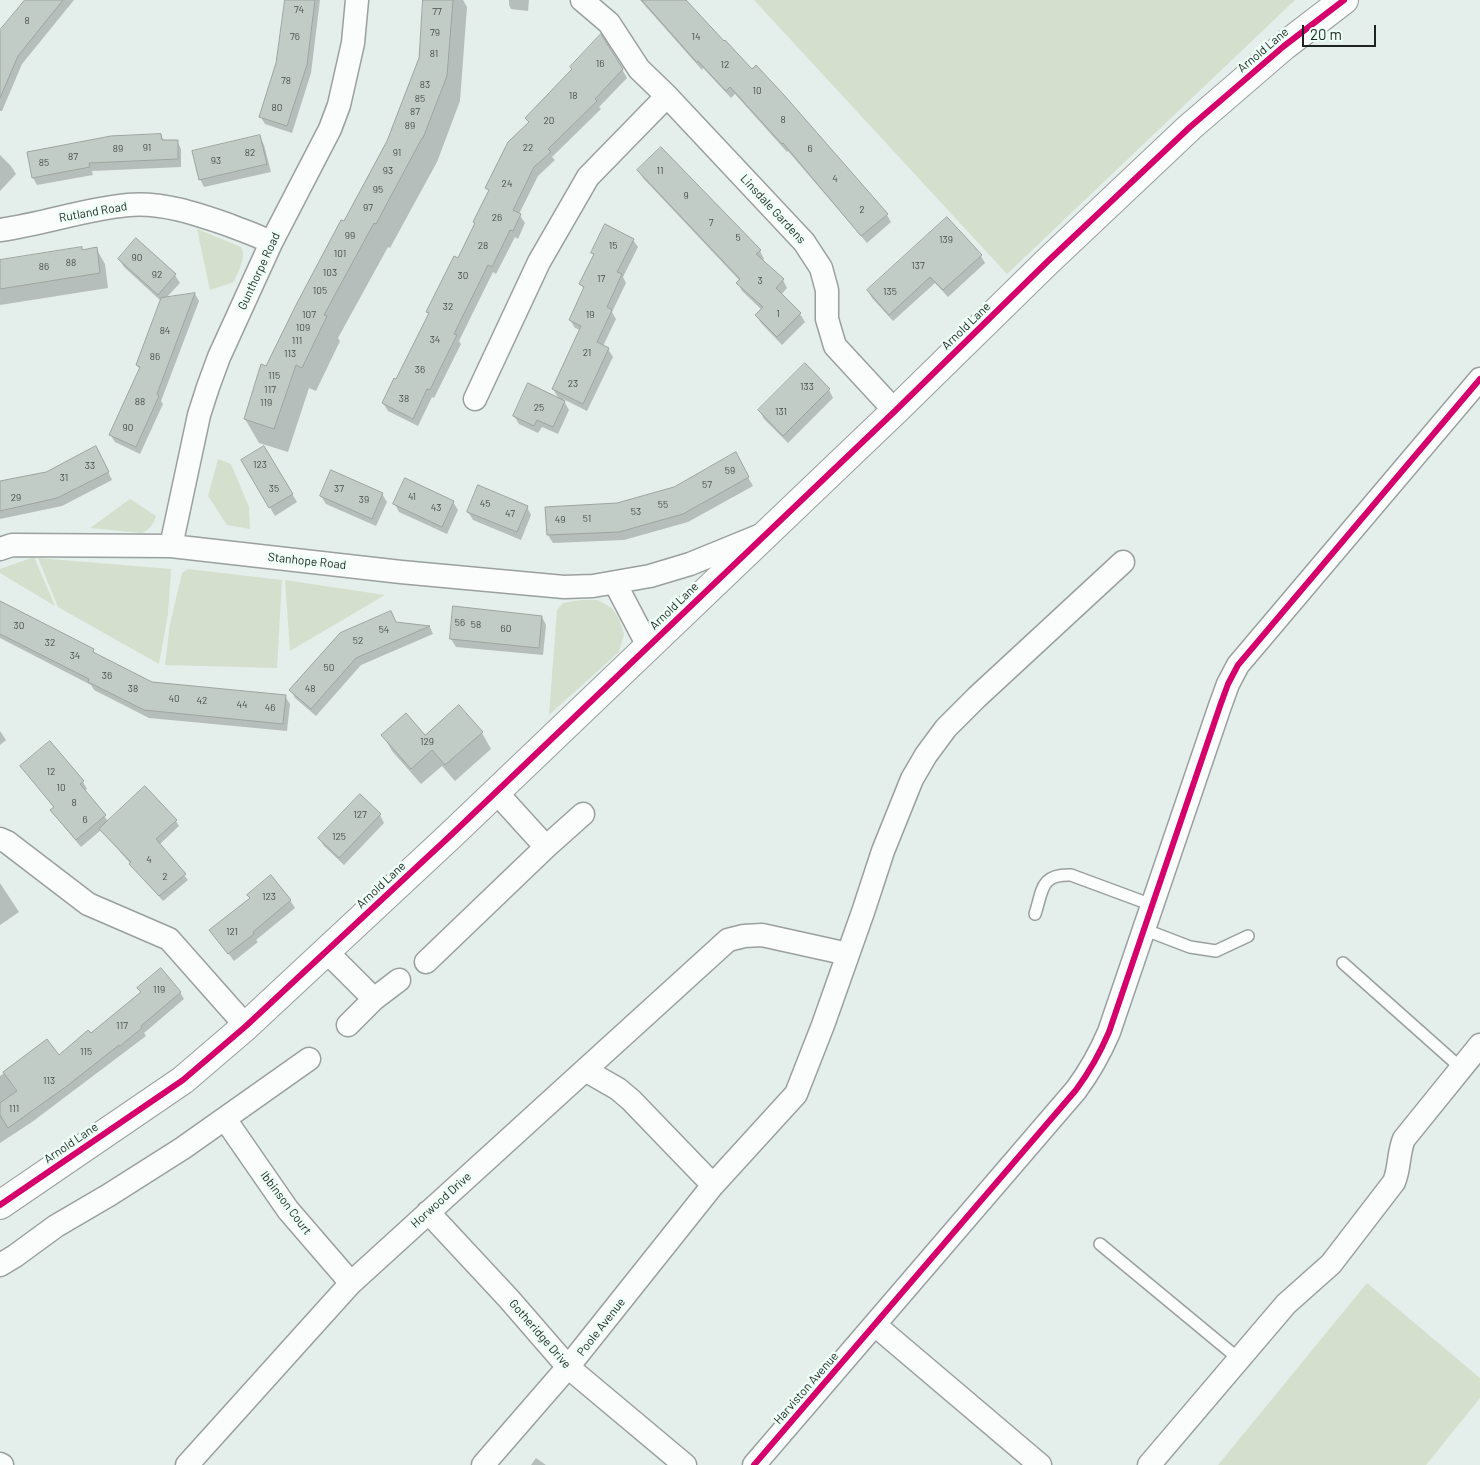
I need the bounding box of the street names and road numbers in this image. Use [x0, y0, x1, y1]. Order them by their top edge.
street label: Arnold Lane [1235, 25, 1291, 75]
street label: Linsdale Gardens [737, 171, 809, 247]
street label: Rutland Road [58, 199, 128, 225]
street label: Gunthorpe Road [235, 230, 283, 312]
street label: Arnold Lane [939, 299, 993, 353]
street label: Stanhope Road [267, 550, 347, 572]
street label: Arnold Lane [647, 579, 701, 633]
street label: Arnold Lane [353, 859, 409, 911]
street label: Arnold Lane [41, 1120, 101, 1166]
street label: Ibbinson Court [257, 1168, 315, 1238]
street label: Horwood Drive [408, 1169, 474, 1231]
street label: Poole Avenue [574, 1295, 628, 1359]
street label: Gotheridge Drive [506, 1296, 574, 1372]
street label: Harviston Avenue [771, 1349, 841, 1427]

